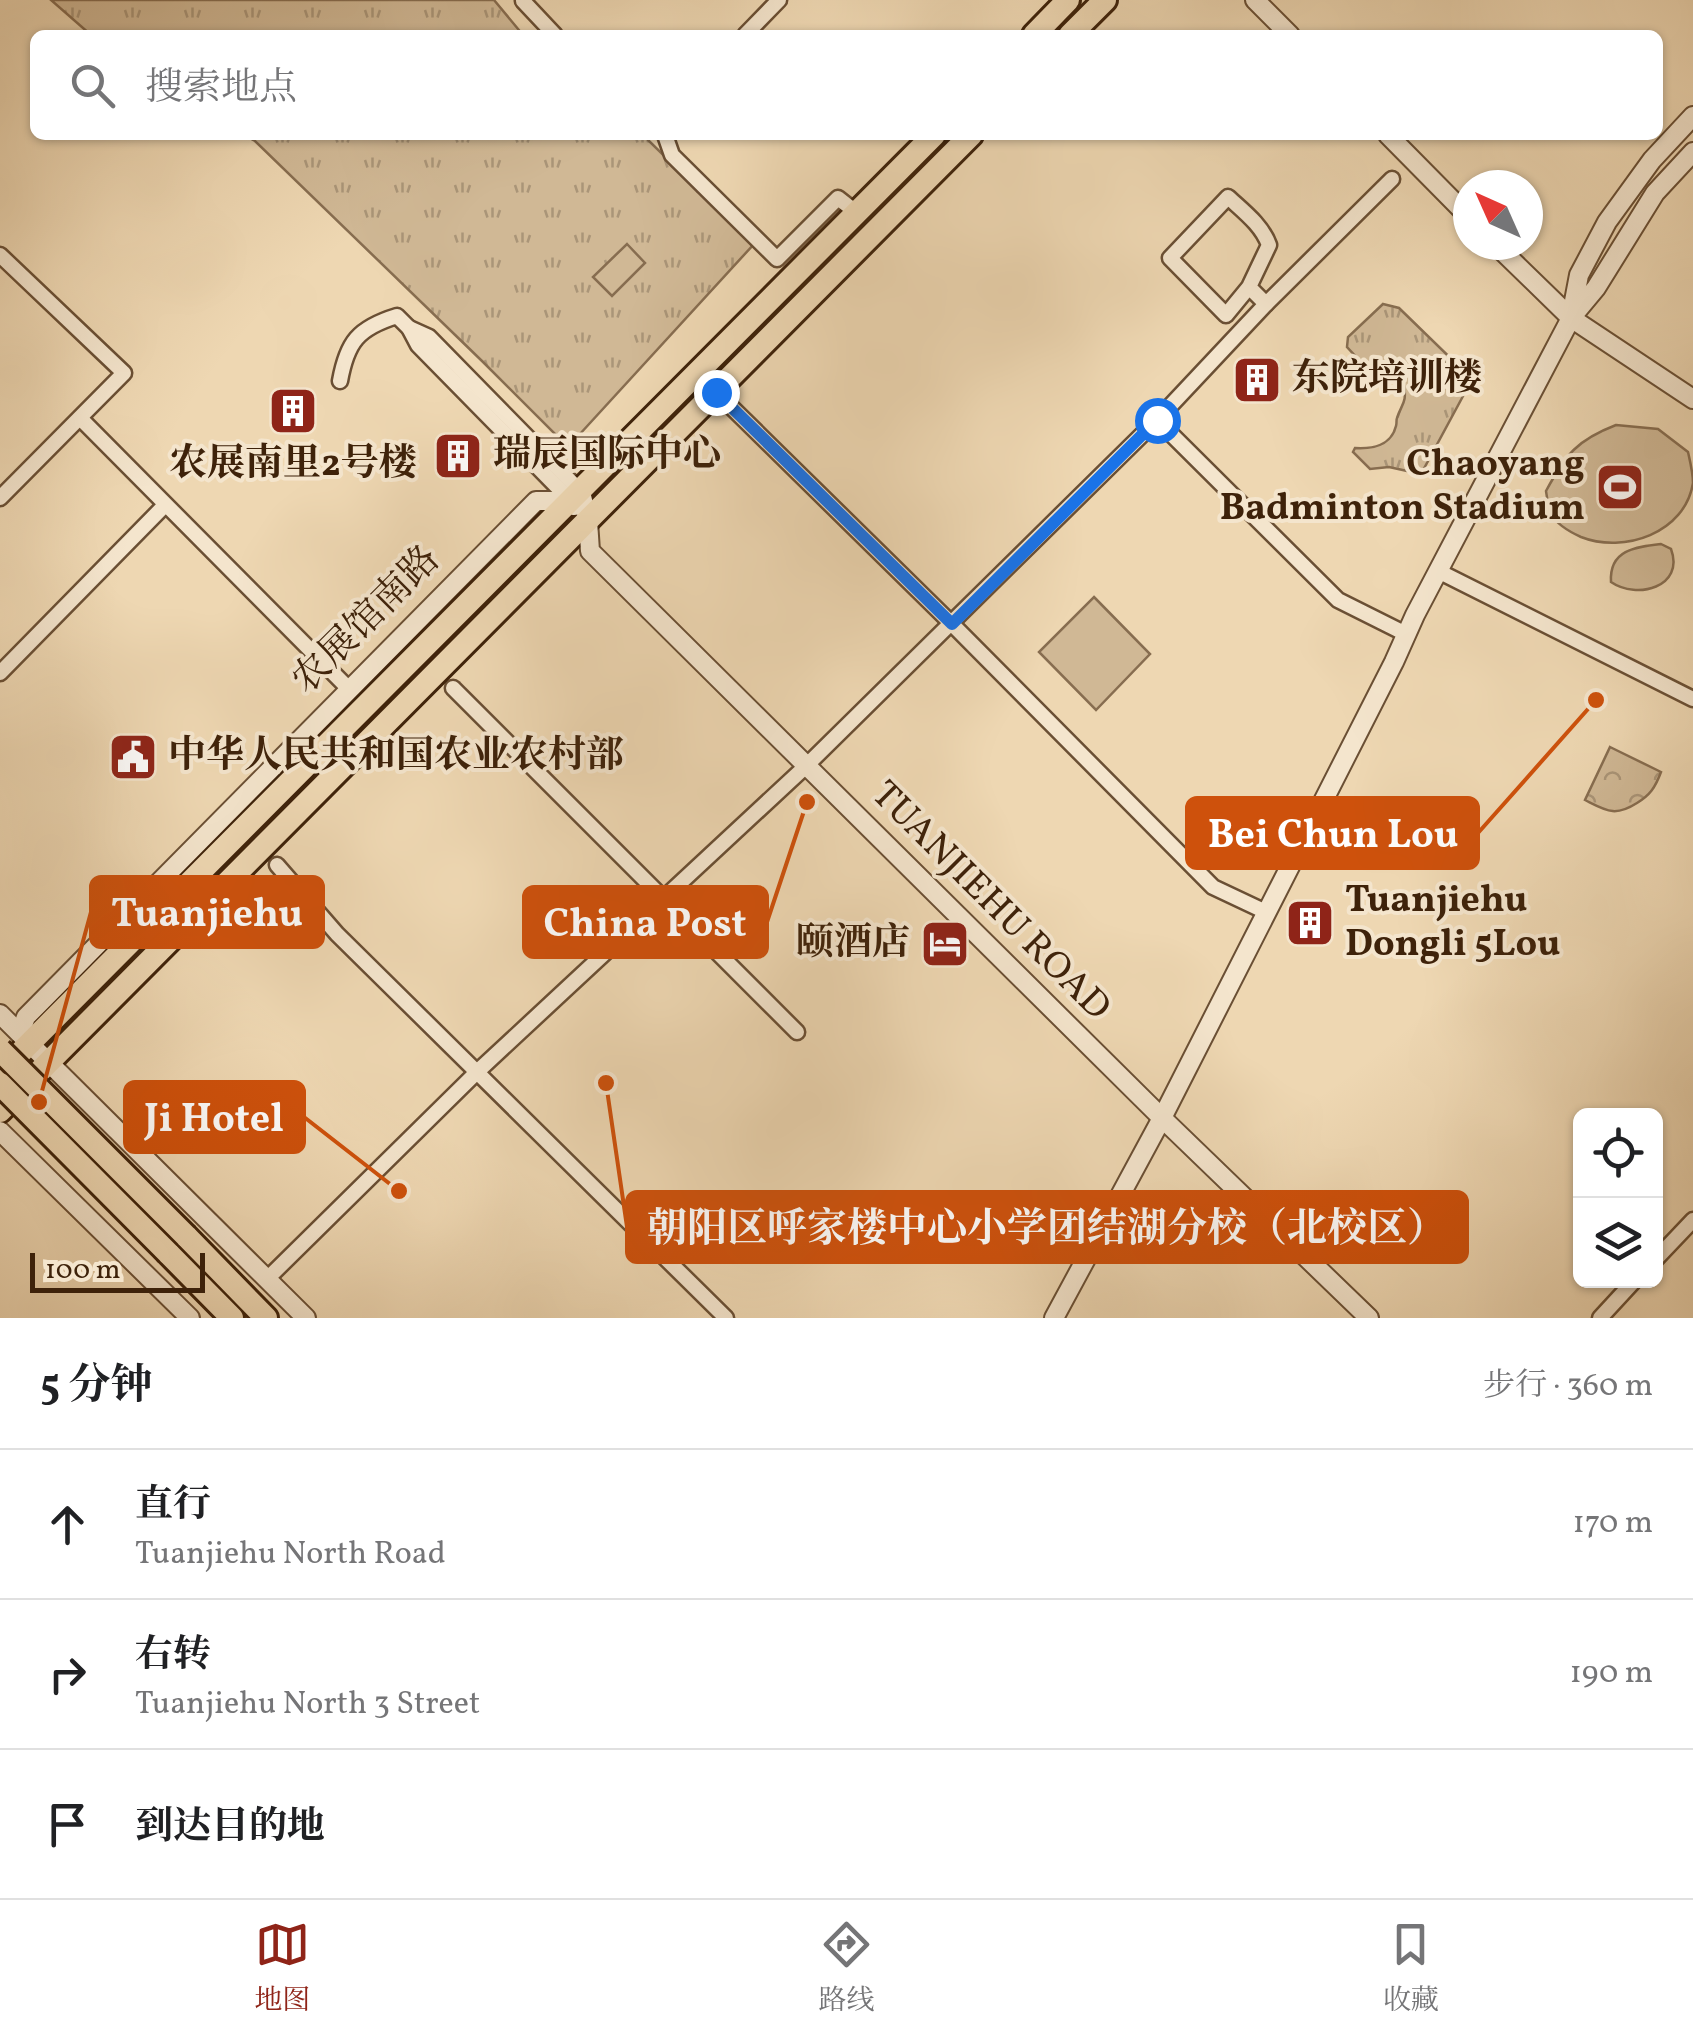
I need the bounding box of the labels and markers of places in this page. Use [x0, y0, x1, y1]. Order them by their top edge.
building icon: 东院培训楼 [1231, 354, 1283, 406]
place label: 东院培训楼 [1292, 354, 1482, 407]
building icon: 农展南里2号楼 [267, 385, 319, 437]
building icon: 瑞辰国际中心 [432, 430, 484, 482]
place label: 瑞辰国际中心 [493, 430, 721, 483]
place label: 农展南里2号楼 [169, 439, 417, 492]
place label: Chaoyang Badminton Stadium [1220, 439, 1585, 536]
sports icon: Chaoyang Badminton Stadium [1594, 461, 1646, 513]
public building icon: 中华人民共和国农业农村部 [107, 731, 159, 783]
place label: 中华人民共和国农业农村部 [168, 731, 624, 784]
callout: Bei Chun Lou [1187, 798, 1478, 868]
place label: Tuanjiehu Dongli 5Lou [1345, 875, 1560, 972]
callout: Tuanjiehu [91, 877, 323, 947]
callout: China Post [524, 887, 767, 957]
building icon: Tuanjiehu Dongli 5Lou [1284, 897, 1336, 949]
place label: 颐酒店 [796, 918, 910, 971]
hotel icon: 颐酒店 [919, 918, 971, 970]
callout: Ji Hotel [125, 1082, 304, 1152]
callout: 朝阳区呼家楼中心小学团结湖分校（北校区） [627, 1192, 1467, 1262]

